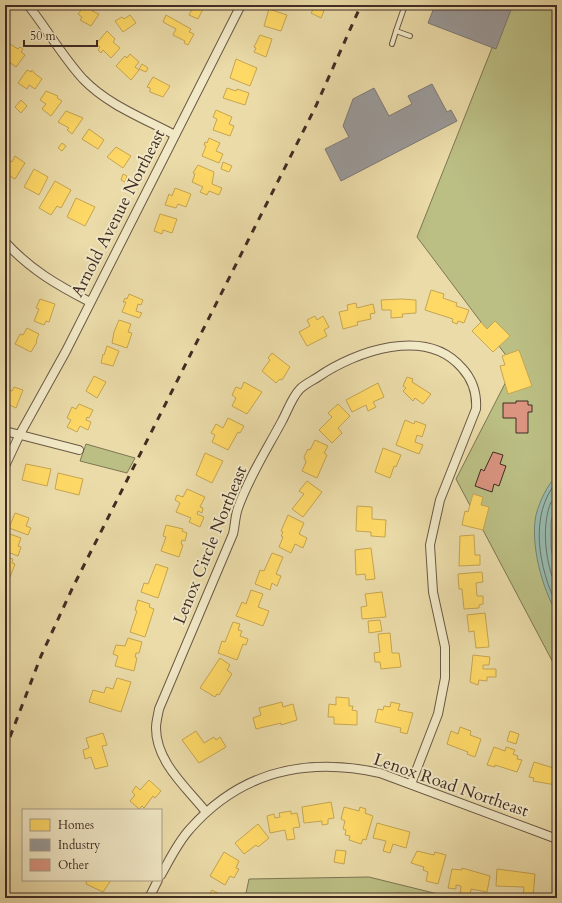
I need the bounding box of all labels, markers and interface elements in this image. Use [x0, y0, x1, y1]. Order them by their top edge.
scale bar [24, 22, 97, 48]
text: 50 m [30, 28, 57, 44]
street label: Arnold Avenue Northeast [66, 125, 171, 301]
street label: Lenox Circle Northeast [168, 462, 253, 628]
street label: Lenox Road Northeast [370, 748, 532, 823]
legend [22, 809, 162, 881]
text: Homes [58, 817, 94, 833]
text: Industry [58, 837, 101, 853]
text: Other [58, 857, 89, 873]

